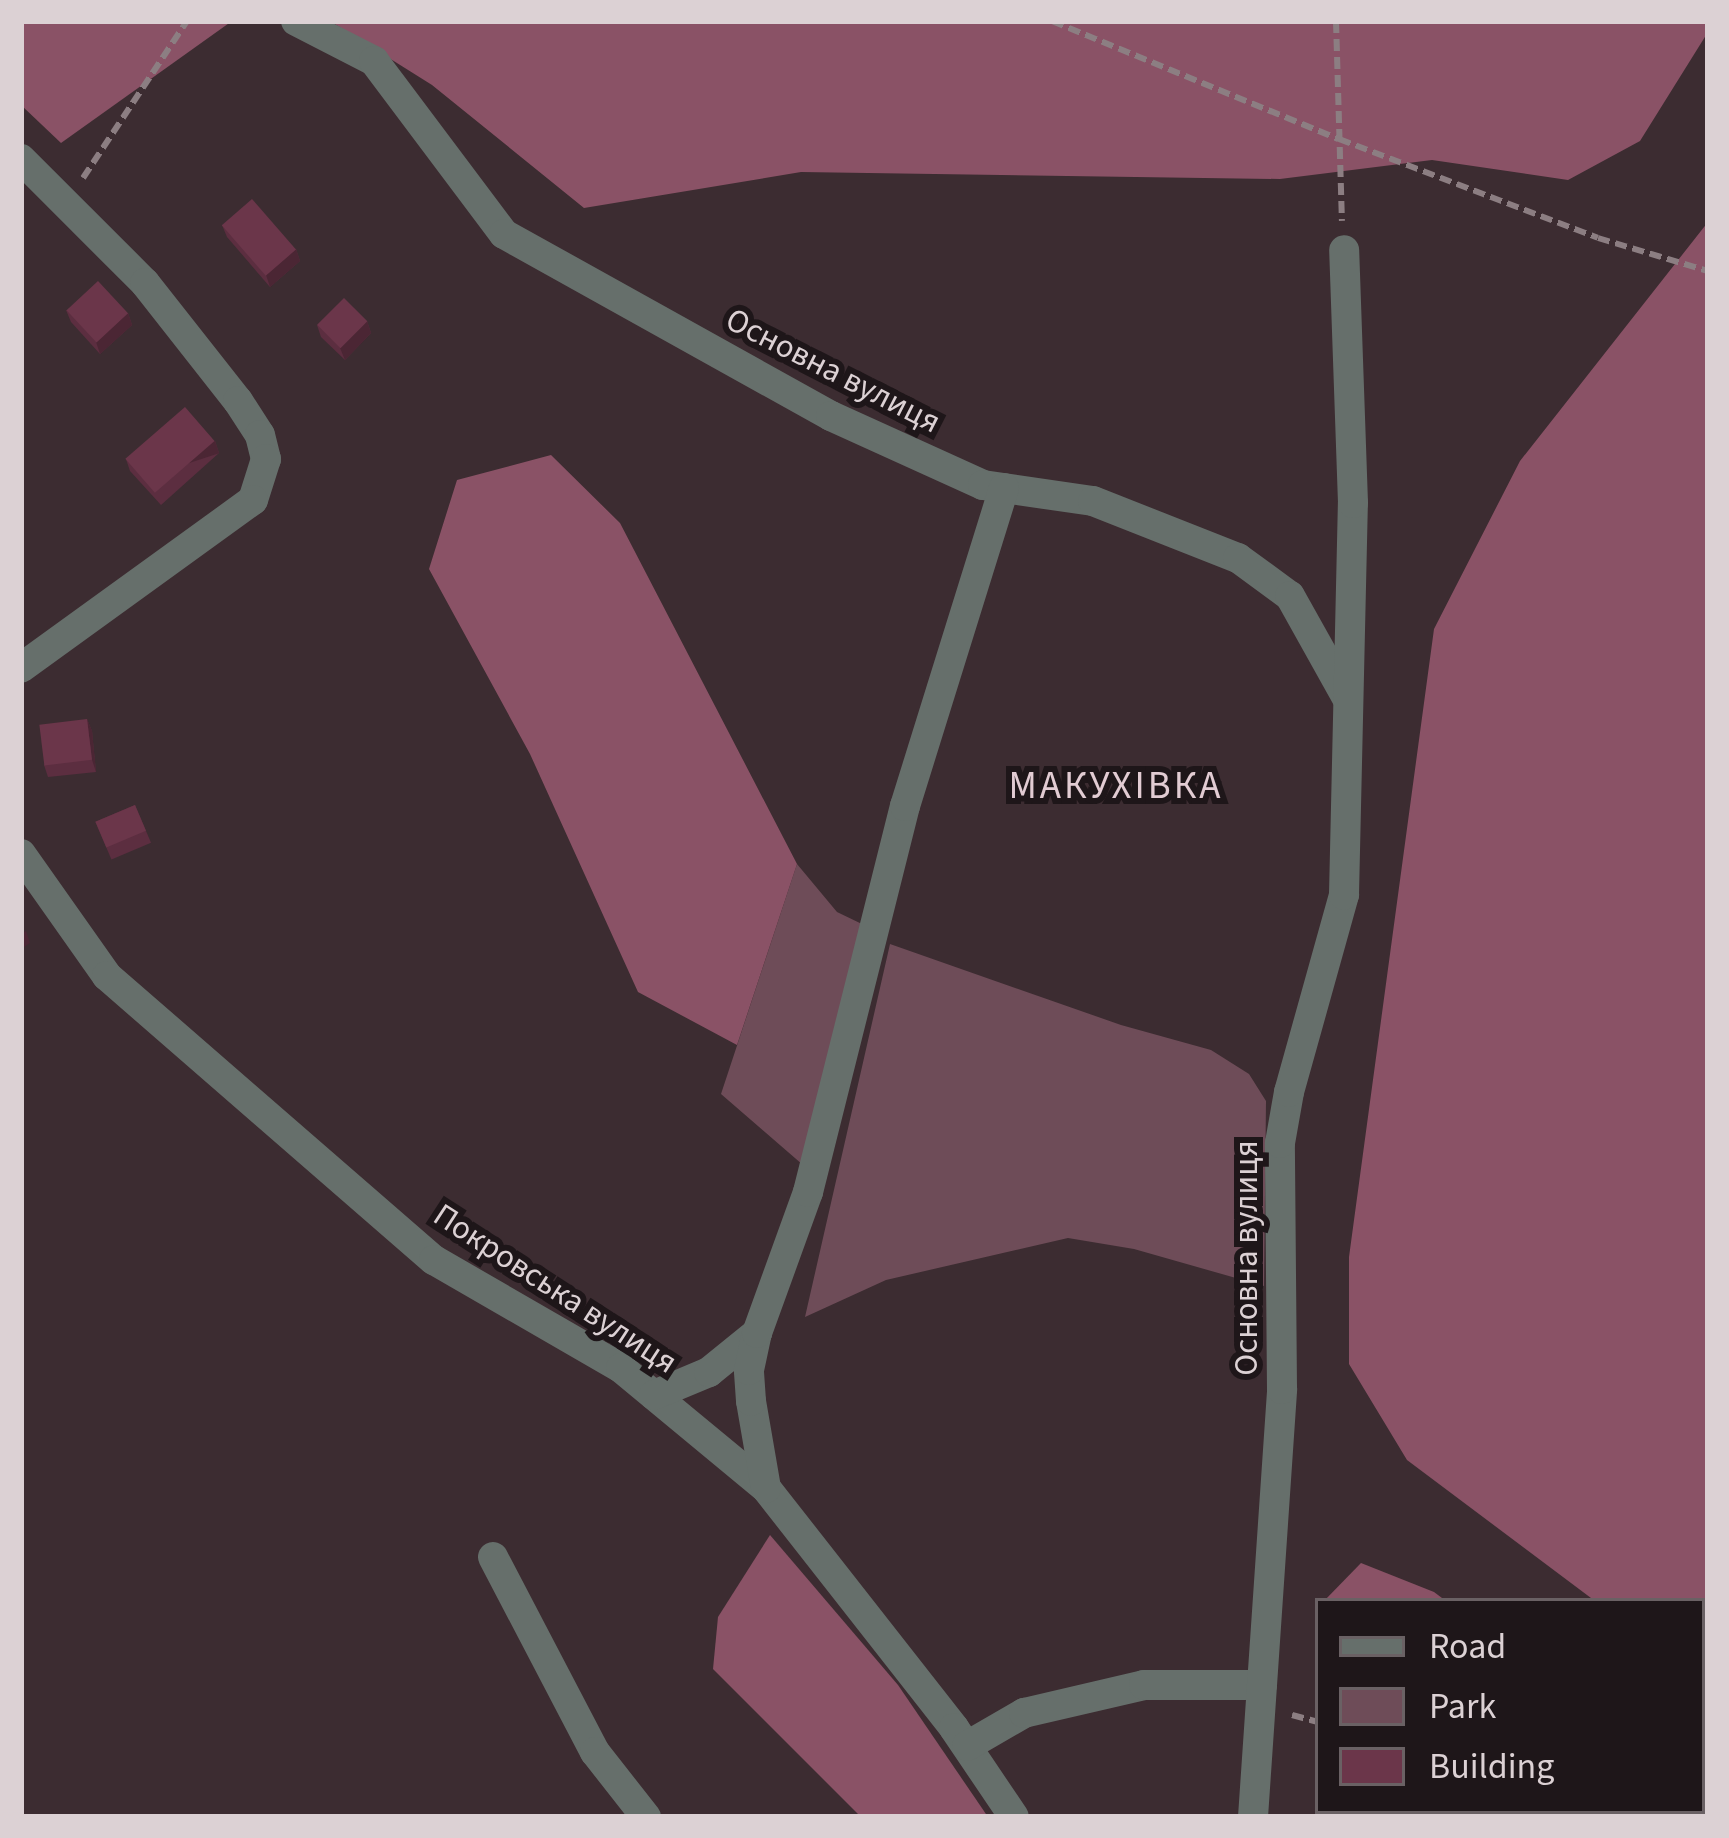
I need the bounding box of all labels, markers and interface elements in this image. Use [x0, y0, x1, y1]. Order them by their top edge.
street label: Основна вулиця [719, 300, 947, 442]
district label: МАКУХІВКА [1008, 763, 1224, 809]
street label: Основна вулиця [1227, 1140, 1267, 1376]
street label: Покровська вулиця [426, 1196, 684, 1382]
legend [1315, 1598, 1705, 1814]
text: Road [1429, 1621, 1506, 1672]
text: Park [1429, 1681, 1496, 1732]
text: Building [1429, 1741, 1554, 1792]

